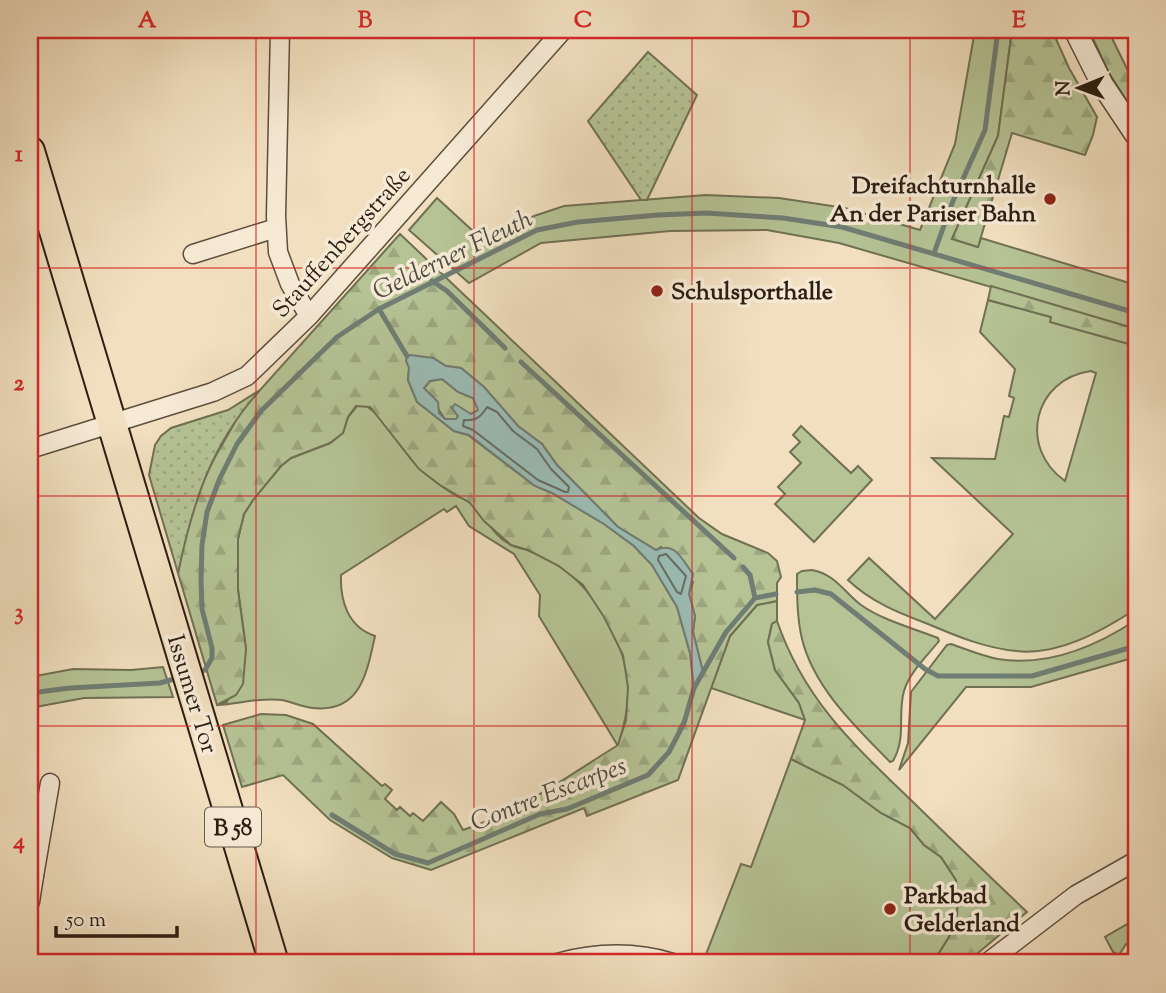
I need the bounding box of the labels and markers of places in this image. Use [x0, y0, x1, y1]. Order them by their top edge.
place label: Dreifachturnhalle An der Pariser Bahn [830, 170, 1037, 232]
marker: Dreifachturnhalle An der Pariser Bahn [1042, 191, 1058, 207]
place label: Schulsporthalle [671, 276, 833, 310]
marker: Schulsporthalle [649, 283, 665, 299]
place label: Parkbad Gelderland [904, 880, 1020, 942]
marker: Parkbad Gelderland [882, 901, 898, 917]

